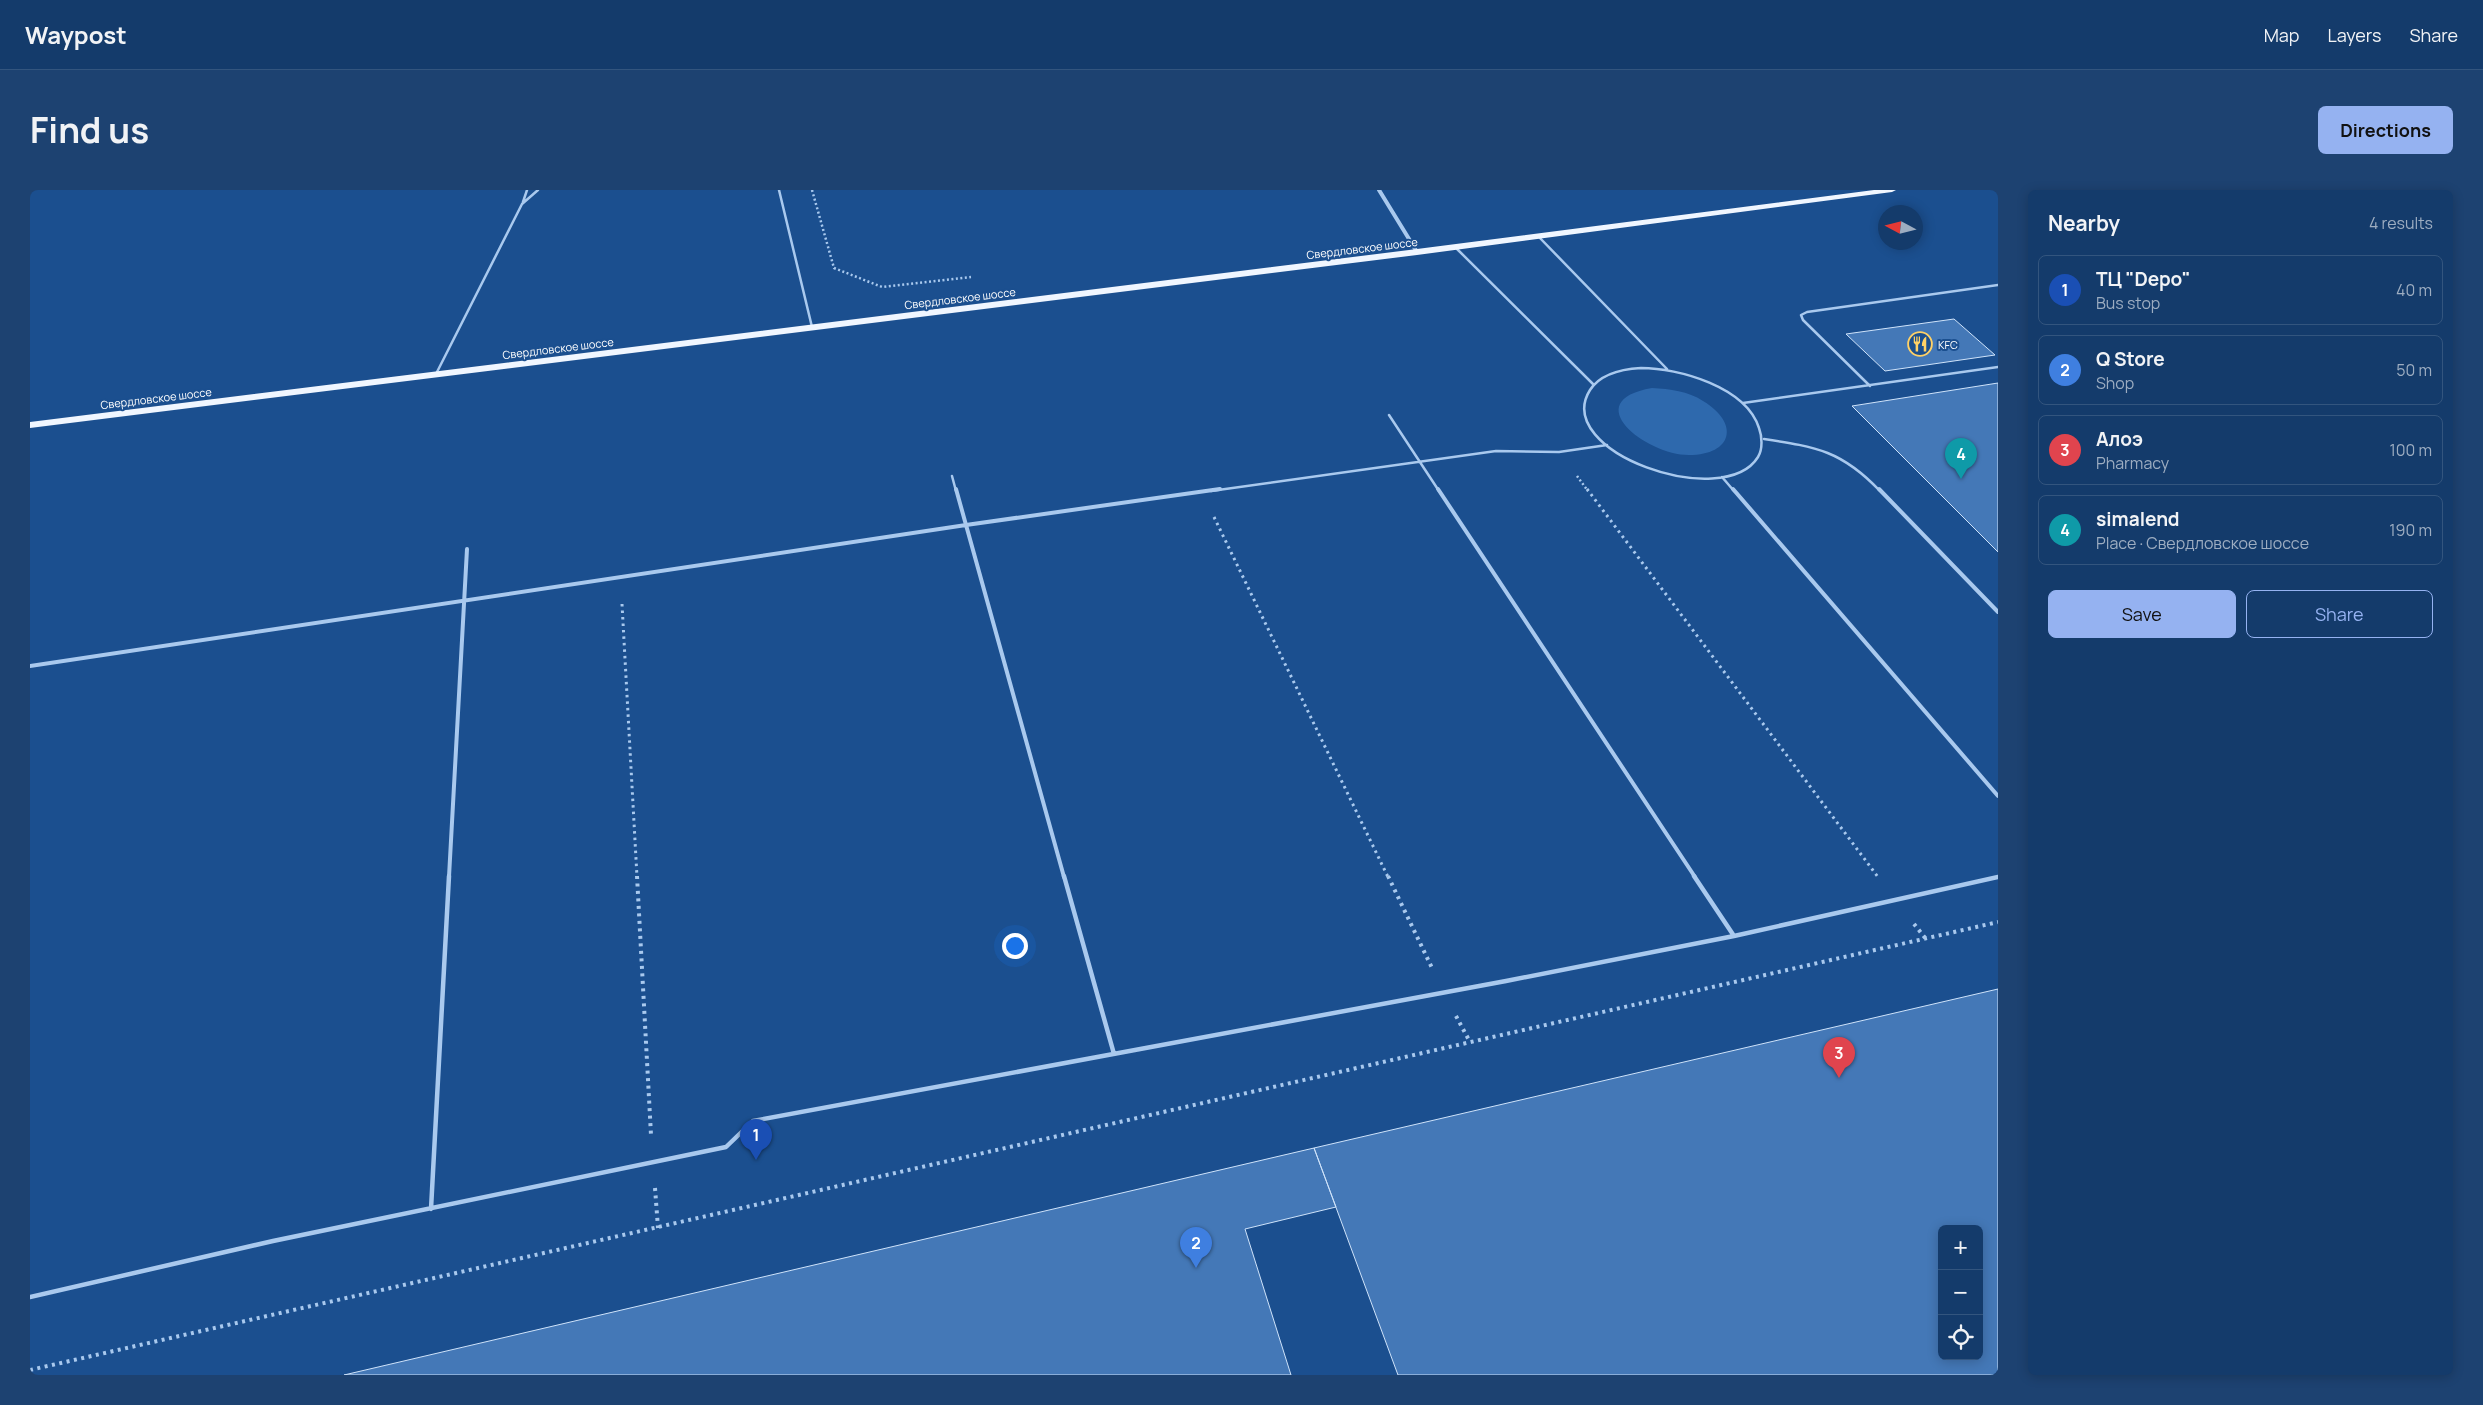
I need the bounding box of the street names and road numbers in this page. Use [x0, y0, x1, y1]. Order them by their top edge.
street label: Свердловское шоссе [1306, 234, 1419, 262]
street label: Свердловское шоссе [904, 284, 1017, 312]
street label: Свердловское шоссе [502, 334, 615, 362]
street label: Свердловское шоссе [100, 384, 213, 412]

